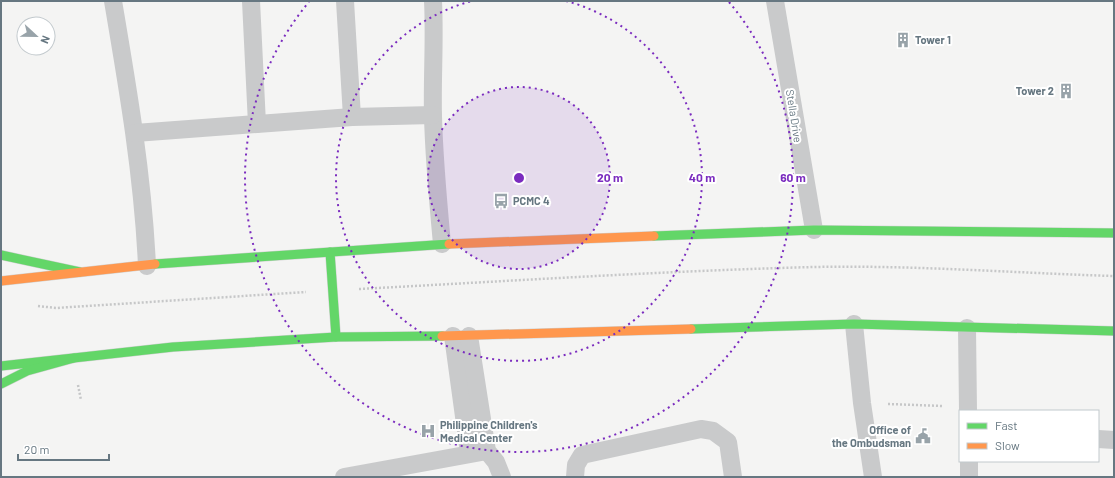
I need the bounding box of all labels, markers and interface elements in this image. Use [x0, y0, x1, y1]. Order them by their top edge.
north arrow [16, 16, 56, 56]
building icon: Tower 1 [894, 31, 912, 49]
place label: Tower 1 [915, 33, 951, 46]
text: N [38, 34, 53, 46]
building icon: Tower 2 [1057, 82, 1075, 100]
place label: Tower 2 [1016, 84, 1054, 97]
street label: Stella Drive [784, 88, 805, 144]
text: 20 m [597, 170, 623, 184]
text: 40 m [689, 170, 715, 184]
text: 60 m [780, 170, 806, 184]
centre of rings [512, 171, 526, 185]
bus stop icon: PCMC 4 [492, 192, 510, 210]
place label: PCMC 4 [513, 194, 550, 207]
legend [959, 410, 1099, 462]
place label: Philippine Children's Medical Center [440, 418, 538, 444]
text: Fast [995, 418, 1018, 432]
hospital icon: Philippine Children's Medical Center [419, 422, 437, 440]
place label: Office of the Ombudsman [832, 423, 911, 449]
public building icon: Office of the Ombudsman [914, 427, 932, 445]
scale bar [18, 436, 109, 462]
text: Slow [995, 438, 1020, 452]
text: 20 m [24, 442, 50, 456]

